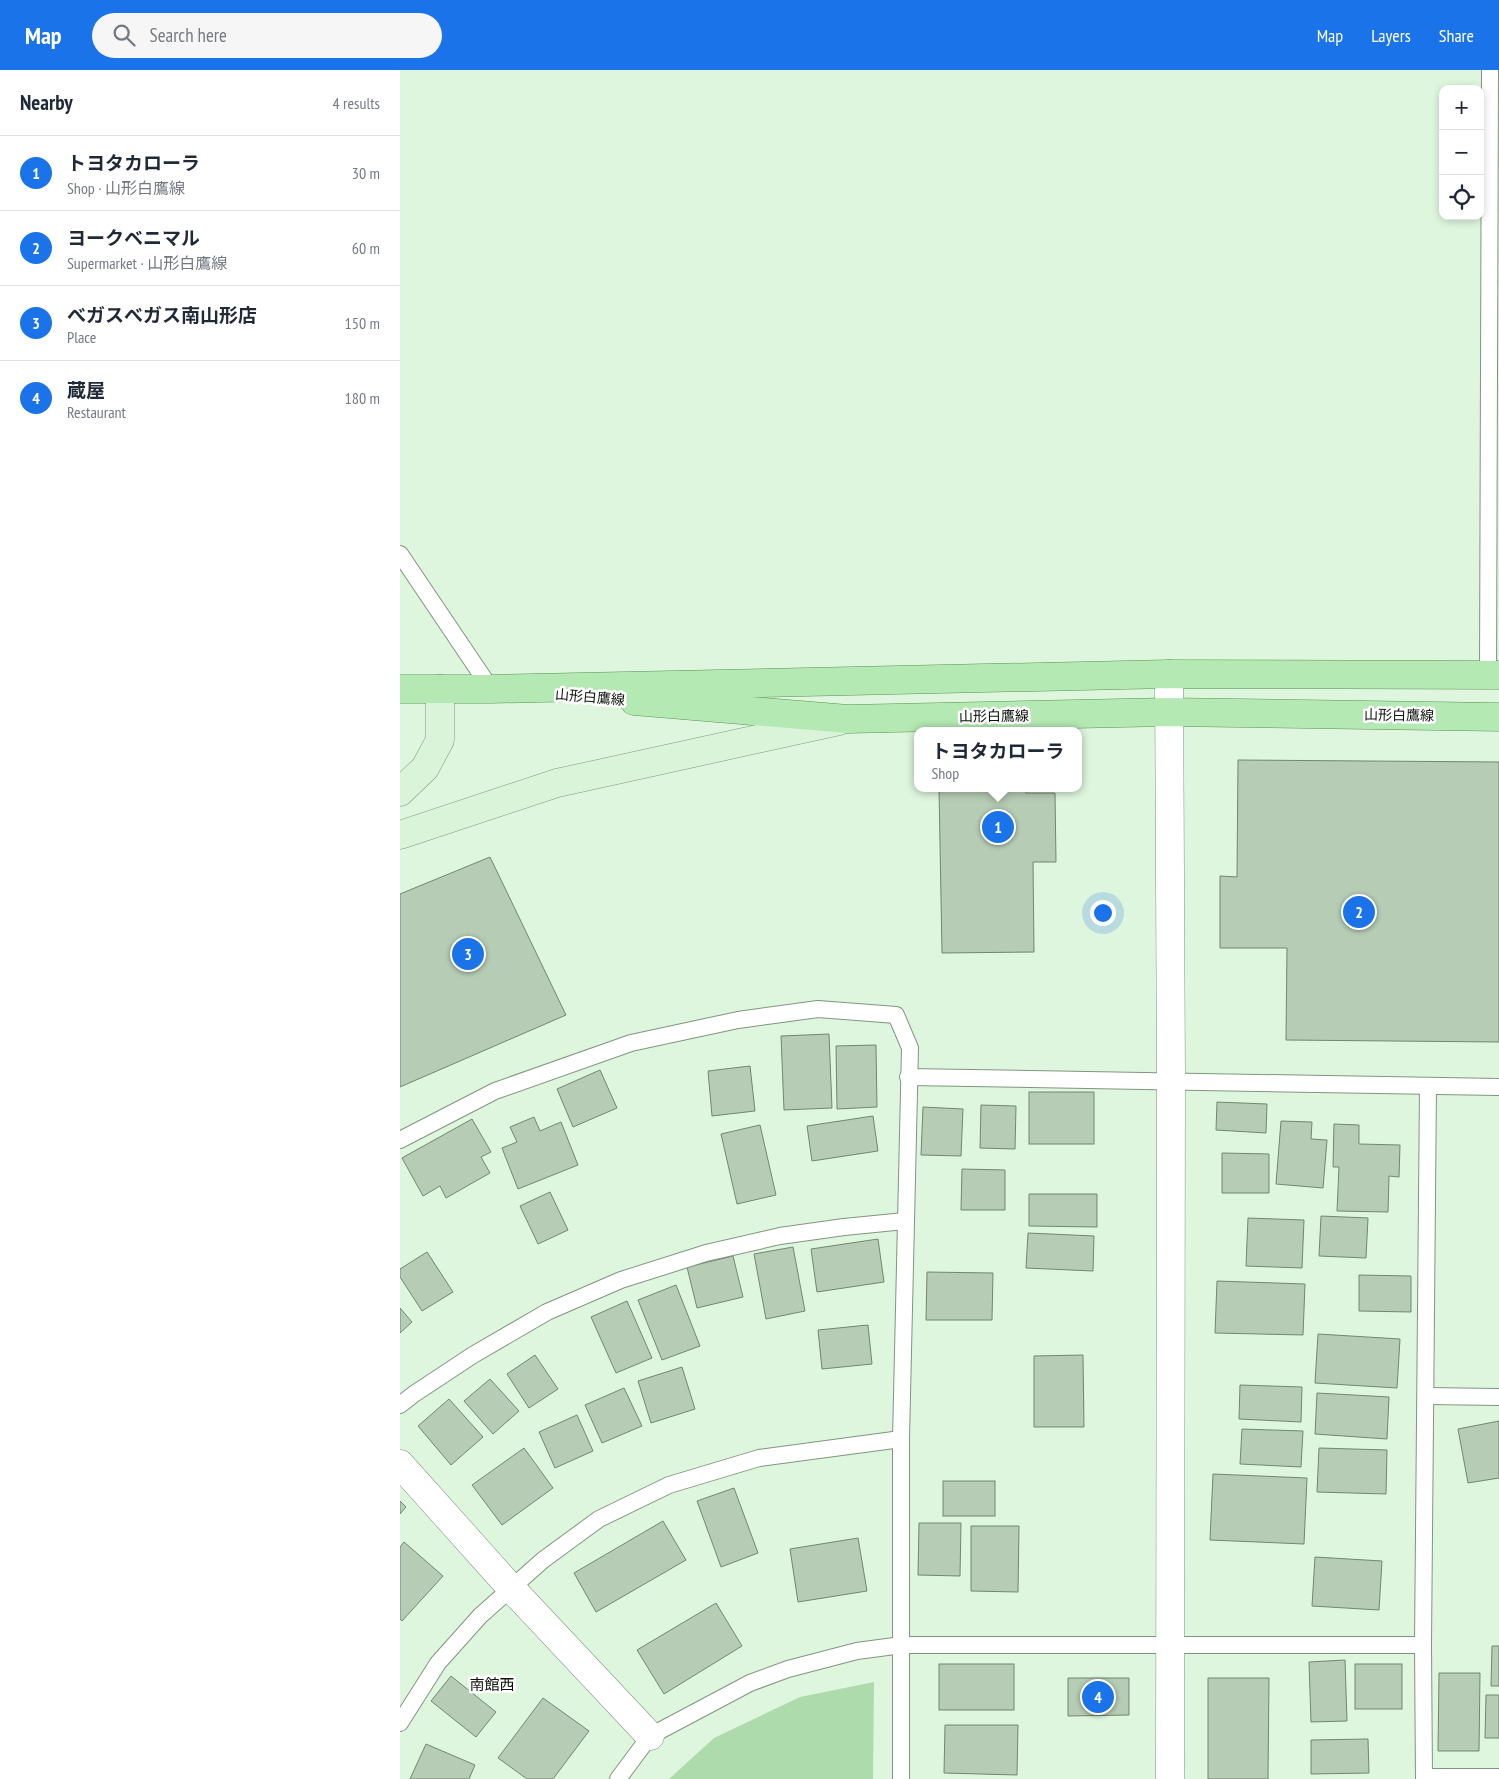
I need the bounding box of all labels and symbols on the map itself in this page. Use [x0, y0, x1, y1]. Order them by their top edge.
street label: 山形白鷹線 [554, 685, 626, 709]
street label: 山形白鷹線 [1364, 705, 1434, 725]
street label: 山形白鷹線 [959, 706, 1029, 726]
pin: 1 [982, 808, 1014, 846]
pin: 2 [1343, 893, 1375, 931]
your location [1090, 900, 1116, 926]
pin: 3 [452, 935, 484, 973]
district label: 南館西 [469, 1675, 515, 1694]
pin: 4 [1082, 1678, 1114, 1716]

